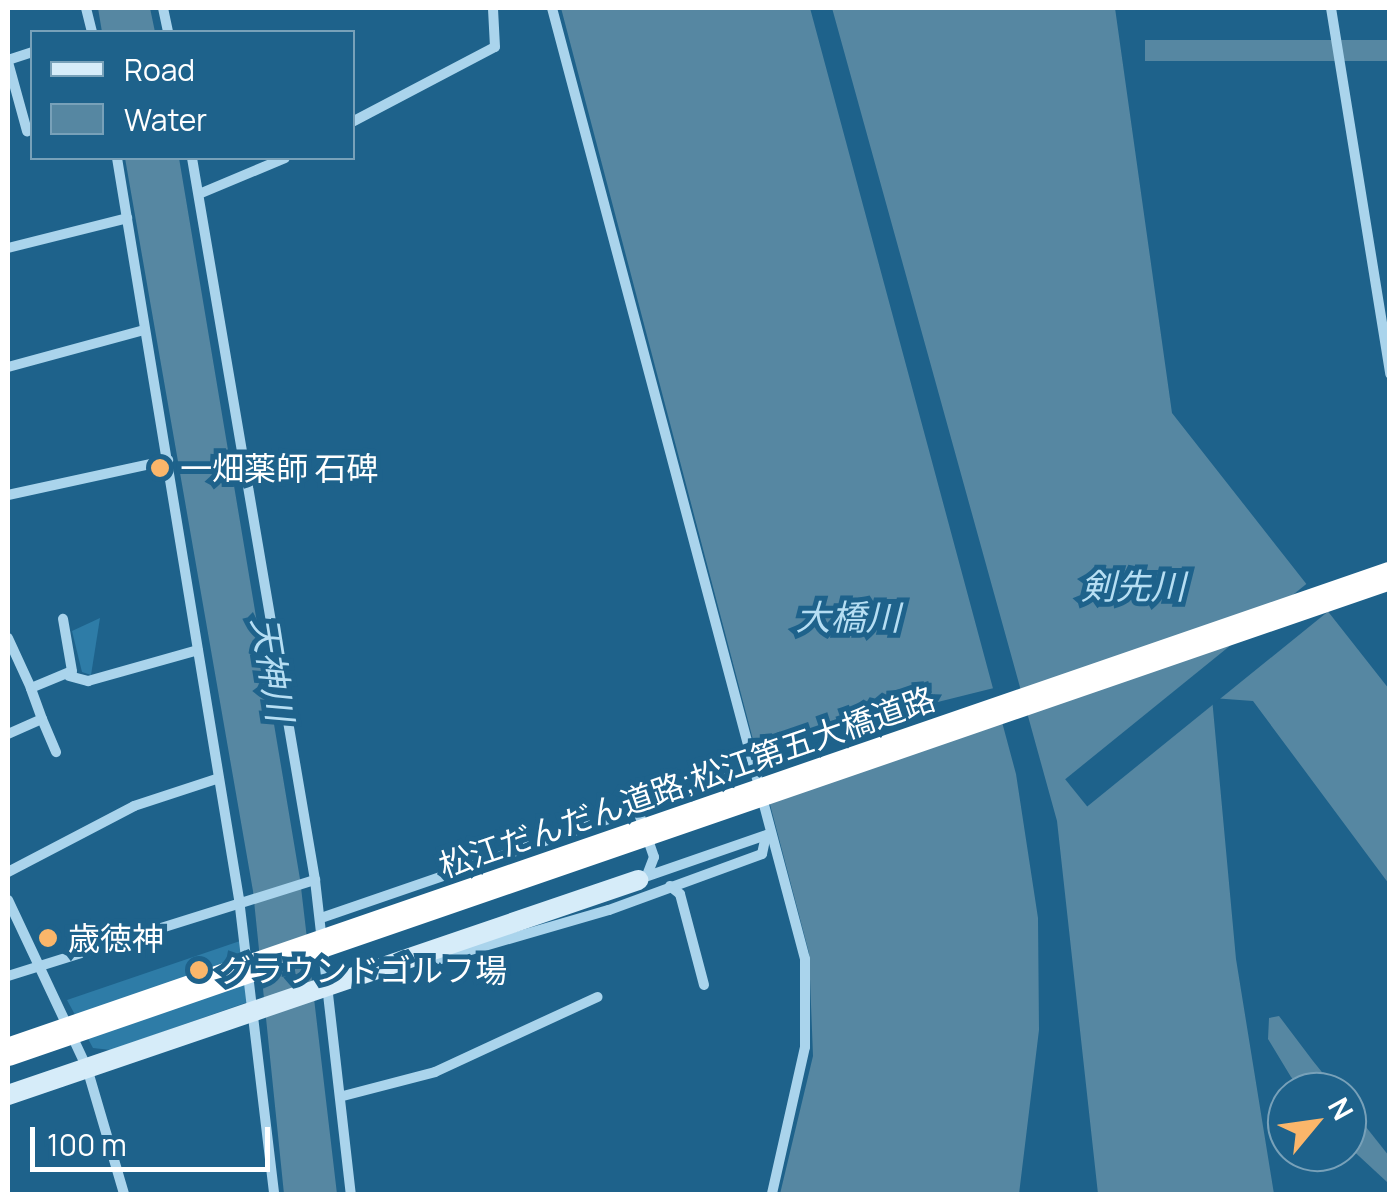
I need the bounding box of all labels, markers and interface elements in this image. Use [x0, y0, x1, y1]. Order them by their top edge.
legend [30, 30, 355, 160]
text: Road [124, 49, 195, 90]
text: Water [124, 99, 207, 140]
place label: 一畑薬師 石碑 [180, 449, 378, 487]
marker: 一畑薬師 石碑 [149, 457, 171, 479]
water label: 剣先川 [1081, 565, 1185, 607]
water label: 大橋川 [796, 596, 900, 638]
water label: 天神川 [244, 614, 302, 724]
street label: 松江だんだん道路;松江第五大橋道路 [434, 679, 940, 885]
place label: 歳徳神 [68, 919, 164, 957]
marker: 歳徳神 [37, 927, 59, 949]
place label: グラウンドゴルフ場 [219, 951, 507, 989]
marker: グラウンドゴルフ場 [188, 959, 210, 981]
north arrow [1267, 1072, 1367, 1172]
text: N [1320, 1090, 1363, 1126]
scale bar [35, 1107, 275, 1169]
text: 100 m [47, 1124, 127, 1165]

